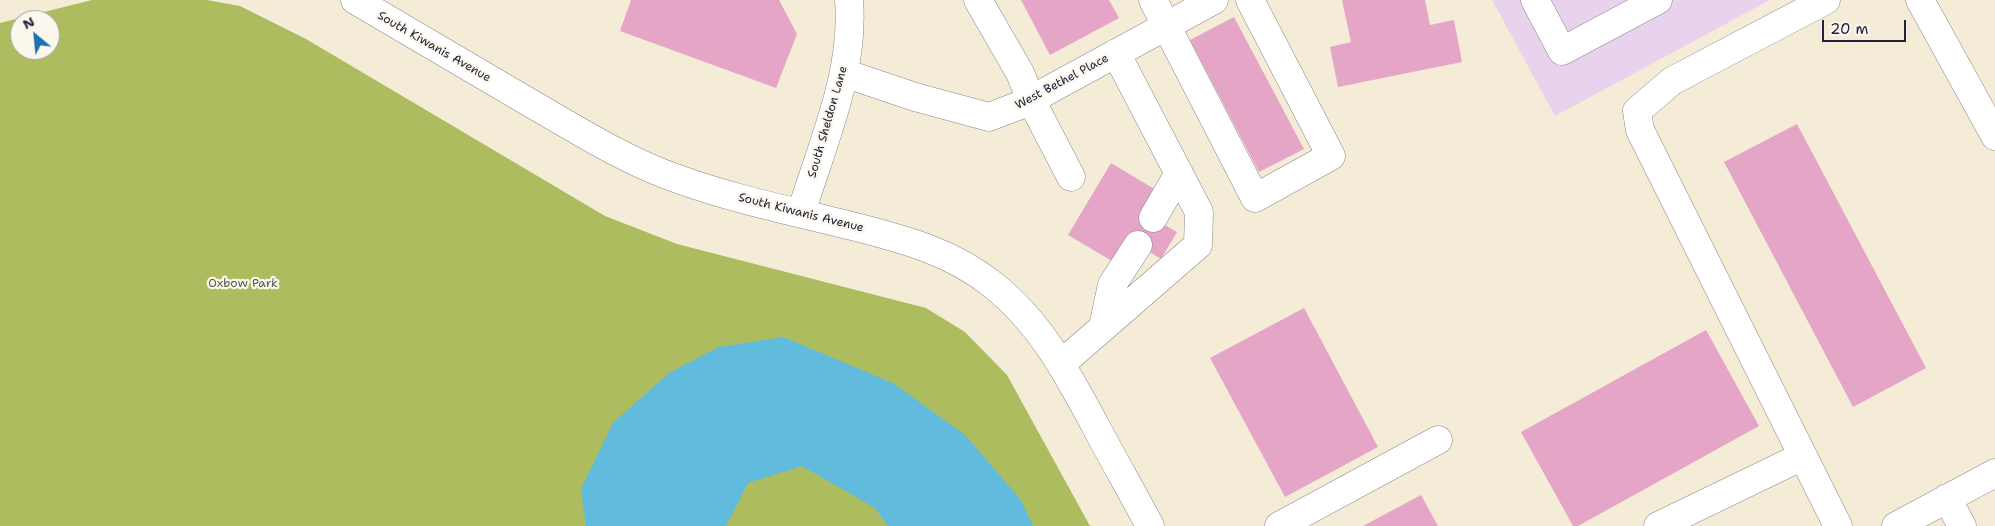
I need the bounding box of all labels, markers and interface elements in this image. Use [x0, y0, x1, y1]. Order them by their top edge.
street label: South Kiwanis Avenue [375, 9, 493, 85]
north arrow [10, 10, 60, 60]
scale bar [1825, 10, 1909, 42]
text: N [19, 12, 38, 33]
text: 20 m [1830, 19, 1869, 39]
street label: West Bethel Place [1013, 51, 1111, 113]
street label: South Sheldon Lane [805, 64, 851, 180]
street label: South Kiwanis Avenue [737, 190, 865, 236]
park label: Oxbow Park [208, 277, 278, 291]

